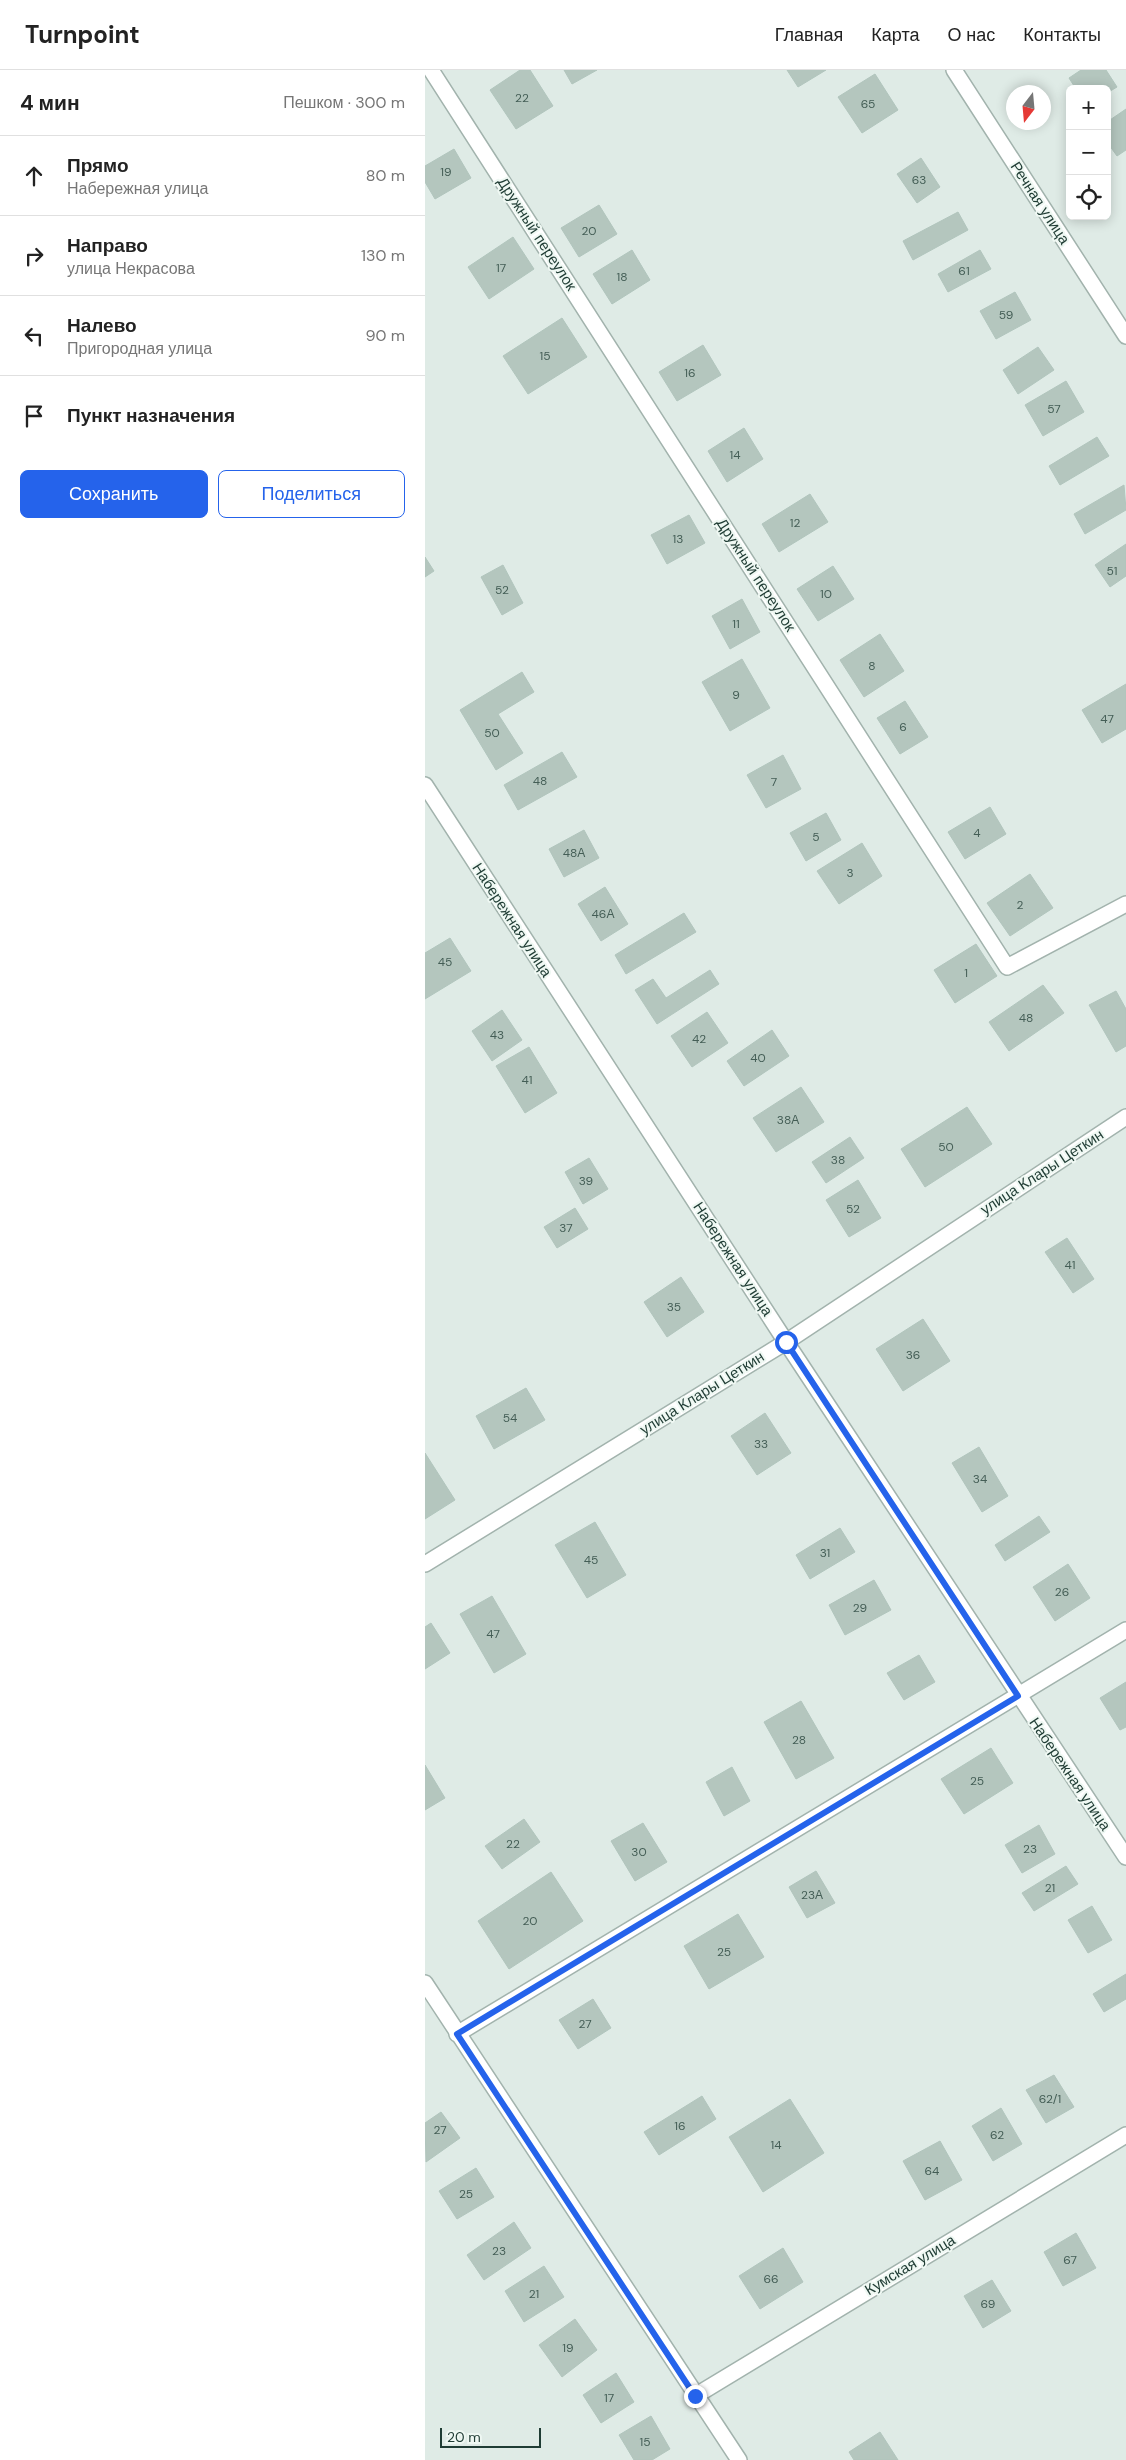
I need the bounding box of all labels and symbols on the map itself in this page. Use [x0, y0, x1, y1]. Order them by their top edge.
north arrow [1006, 85, 1051, 130]
house number: 22 [515, 90, 529, 106]
house number: 65 [861, 96, 875, 112]
street label: Речная улица [1006, 158, 1075, 249]
house number: 19 [440, 164, 452, 180]
house number: 63 [912, 172, 926, 188]
street label: Дружный переулок [493, 173, 581, 295]
house number: 20 [581, 223, 597, 239]
house number: 17 [496, 260, 506, 276]
house number: 61 [958, 263, 970, 279]
house number: 18 [616, 269, 628, 285]
house number: 59 [999, 307, 1013, 323]
house number: 15 [539, 348, 551, 364]
house number: 16 [684, 365, 696, 381]
house number: 57 [1047, 401, 1061, 417]
house number: 14 [729, 447, 741, 463]
street label: Дружный переулок [712, 514, 800, 636]
house number: 12 [790, 515, 800, 531]
house number: 13 [673, 531, 683, 547]
house number: 51 [1106, 563, 1118, 579]
house number: 52 [495, 582, 509, 598]
house number: 10 [820, 586, 832, 602]
house number: 11 [732, 616, 740, 632]
house number: 8 [868, 658, 876, 674]
house number: 9 [732, 687, 740, 703]
house number: 47 [1100, 711, 1114, 727]
house number: 6 [899, 719, 907, 735]
house number: 50 [484, 725, 500, 741]
house number: 48 [533, 773, 547, 789]
house number: 7 [771, 774, 777, 790]
house number: 4 [973, 825, 981, 841]
house number: 5 [812, 829, 820, 845]
house number: 48А [563, 845, 585, 861]
street label: Набережная улица [468, 859, 557, 982]
house number: 3 [846, 865, 854, 881]
house number: 2 [1017, 897, 1024, 913]
house number: 46А [592, 906, 614, 922]
house number: 45 [438, 954, 452, 970]
house number: 1 [964, 965, 968, 981]
house number: 48 [1019, 1010, 1033, 1026]
house number: 43 [490, 1027, 504, 1043]
house number: 42 [692, 1031, 706, 1047]
house number: 40 [750, 1050, 766, 1066]
house number: 41 [521, 1072, 533, 1088]
house number: 38А [777, 1112, 799, 1128]
street label: улица Клары Цеткин [976, 1125, 1108, 1219]
house number: 50 [938, 1139, 954, 1155]
house number: 38 [831, 1152, 845, 1168]
house number: 39 [579, 1173, 593, 1189]
street label: Набережная улица [689, 1198, 778, 1321]
house number: 52 [846, 1201, 860, 1217]
house number: 37 [559, 1220, 573, 1236]
house number: 41 [1064, 1257, 1076, 1273]
house number: 35 [667, 1299, 681, 1315]
route start [775, 1331, 798, 1354]
street label: улица Клары Цеткин [636, 1347, 768, 1439]
house number: 36 [906, 1347, 920, 1363]
house number: 54 [503, 1410, 517, 1426]
house number: 33 [754, 1436, 768, 1452]
house number: 34 [973, 1471, 987, 1487]
house number: 31 [820, 1545, 830, 1561]
house number: 45 [584, 1552, 598, 1568]
house number: 26 [1055, 1584, 1069, 1600]
house number: 29 [853, 1600, 867, 1616]
house number: 47 [486, 1626, 500, 1642]
street label: Набережная улица [1025, 1713, 1116, 1835]
house number: 28 [792, 1732, 806, 1748]
house number: 25 [970, 1773, 984, 1789]
house number: 22 [506, 1836, 520, 1852]
house number: 23 [1023, 1841, 1037, 1857]
house number: 30 [631, 1844, 647, 1860]
house number: 21 [1045, 1880, 1055, 1896]
house number: 23А [801, 1887, 823, 1903]
house number: 20 [522, 1913, 538, 1929]
house number: 25 [717, 1944, 731, 1960]
house number: 27 [578, 2016, 592, 2032]
house number: 62/1 [1039, 2091, 1061, 2107]
house number: 16 [674, 2118, 686, 2134]
house number: 27 [433, 2122, 447, 2138]
house number: 62 [990, 2127, 1004, 2143]
house number: 14 [770, 2137, 782, 2153]
house number: 64 [925, 2163, 939, 2179]
house number: 25 [459, 2186, 473, 2202]
street label: Кумская улица [861, 2230, 960, 2300]
house number: 23 [492, 2243, 506, 2259]
house number: 67 [1063, 2252, 1077, 2268]
house number: 66 [763, 2271, 779, 2287]
house number: 21 [529, 2286, 539, 2302]
house number: 69 [981, 2296, 995, 2312]
house number: 19 [562, 2340, 574, 2356]
route end [684, 2385, 707, 2408]
house number: 17 [604, 2390, 614, 2406]
scale bar [440, 2425, 541, 2448]
house number: 15 [639, 2434, 651, 2450]

